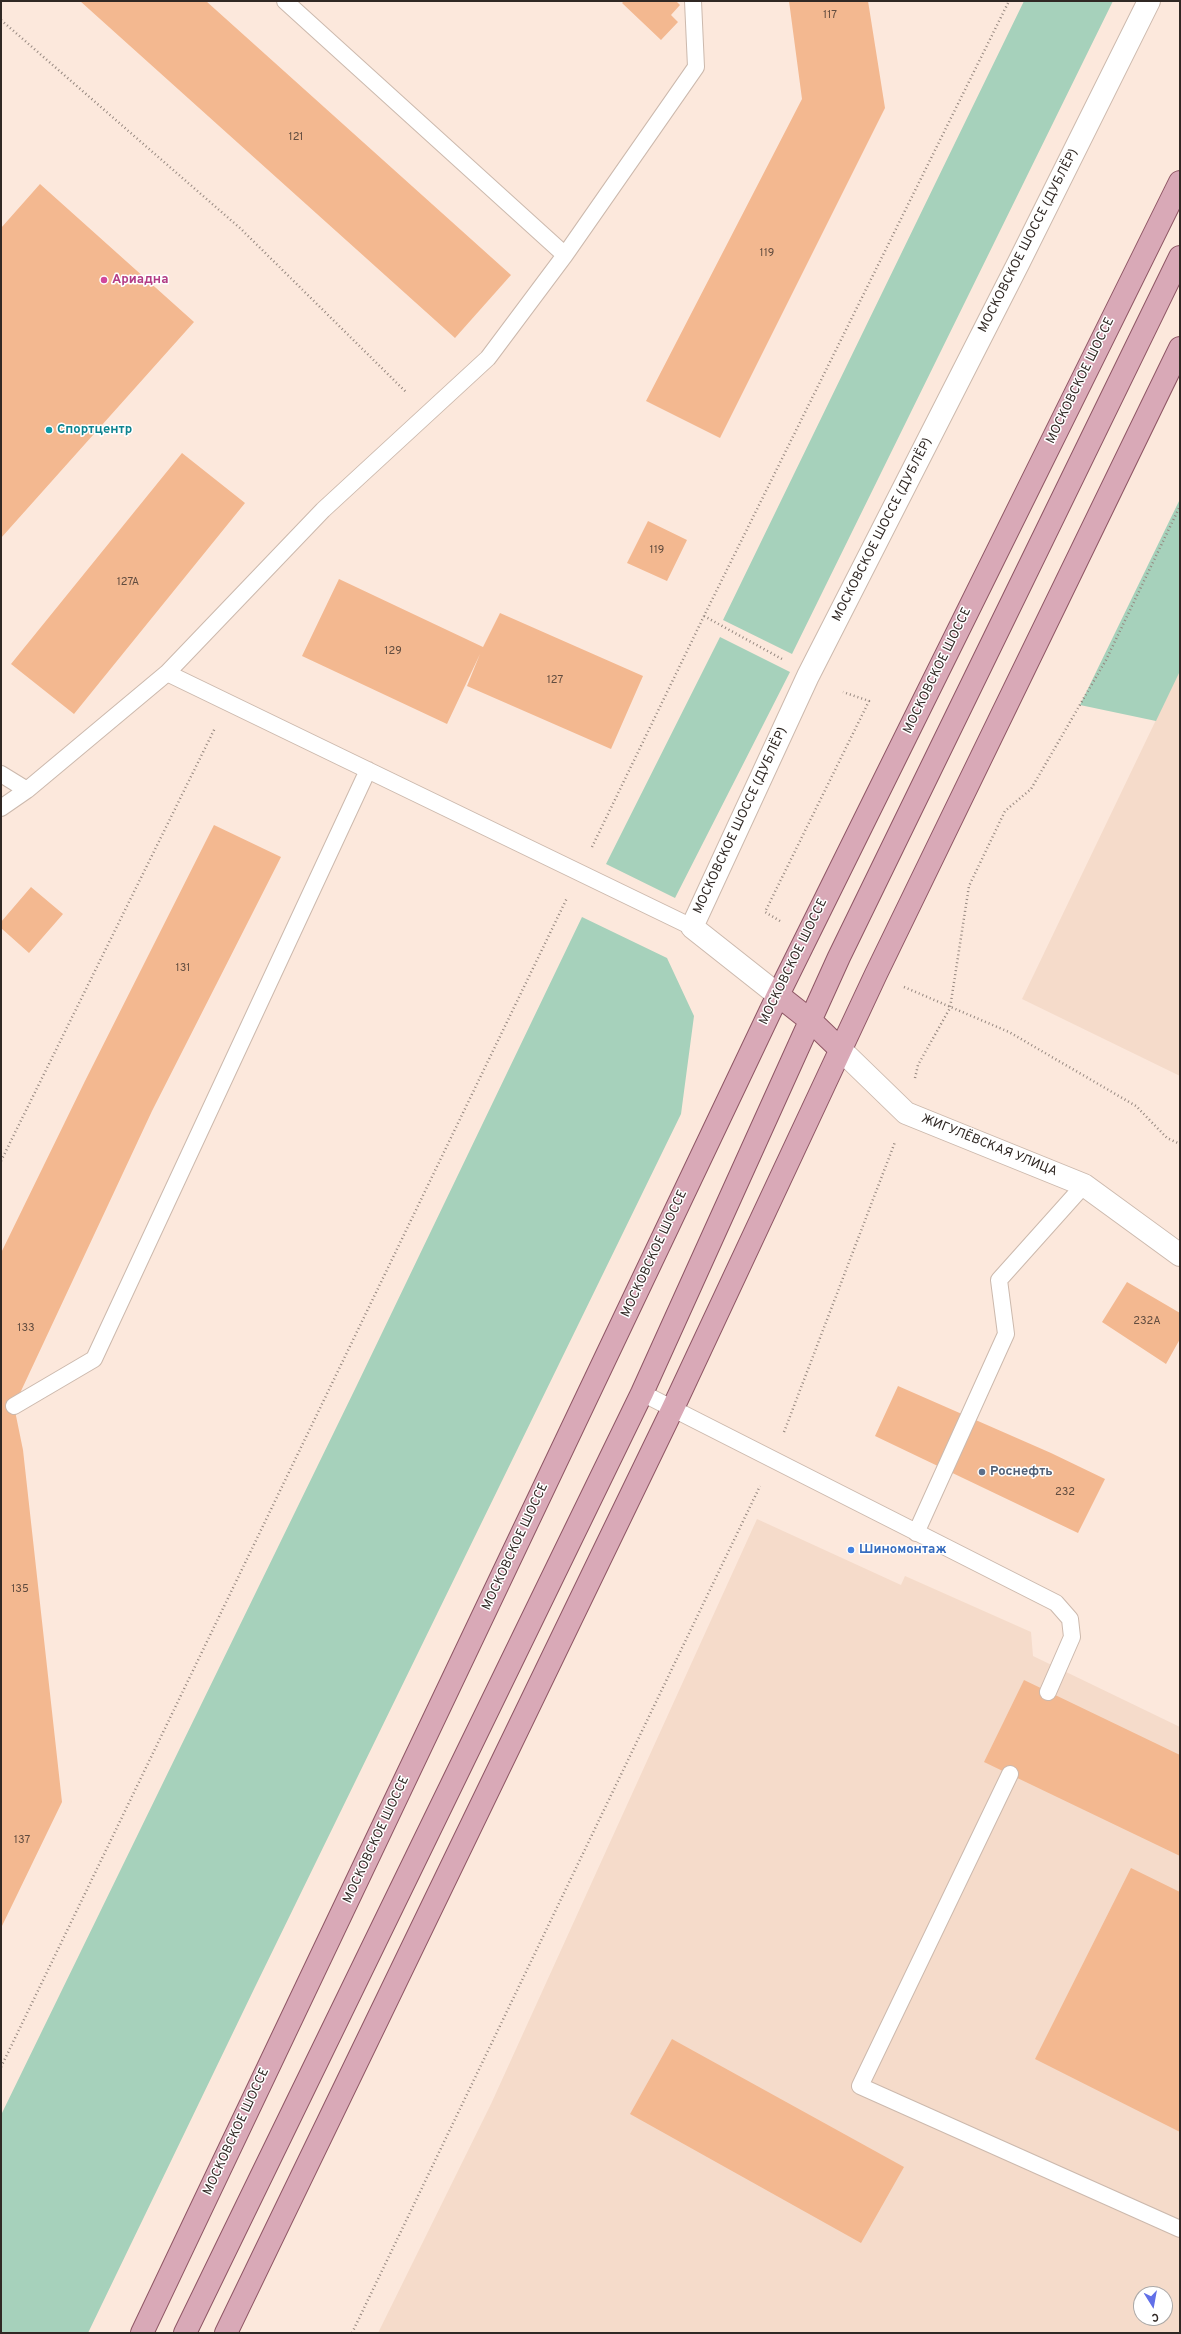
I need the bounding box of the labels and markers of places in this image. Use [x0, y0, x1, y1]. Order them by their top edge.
place label: Ариадна [112, 272, 168, 288]
marker: Ариадна [99, 275, 109, 285]
place label: Спортцентр [57, 422, 132, 438]
marker: Спортцентр [44, 425, 54, 435]
place label: Роснефть [990, 1464, 1053, 1480]
marker: Роснефть [977, 1467, 987, 1477]
place label: Шиномонтаж [859, 1542, 947, 1558]
marker: Шиномонтаж [846, 1545, 856, 1555]

